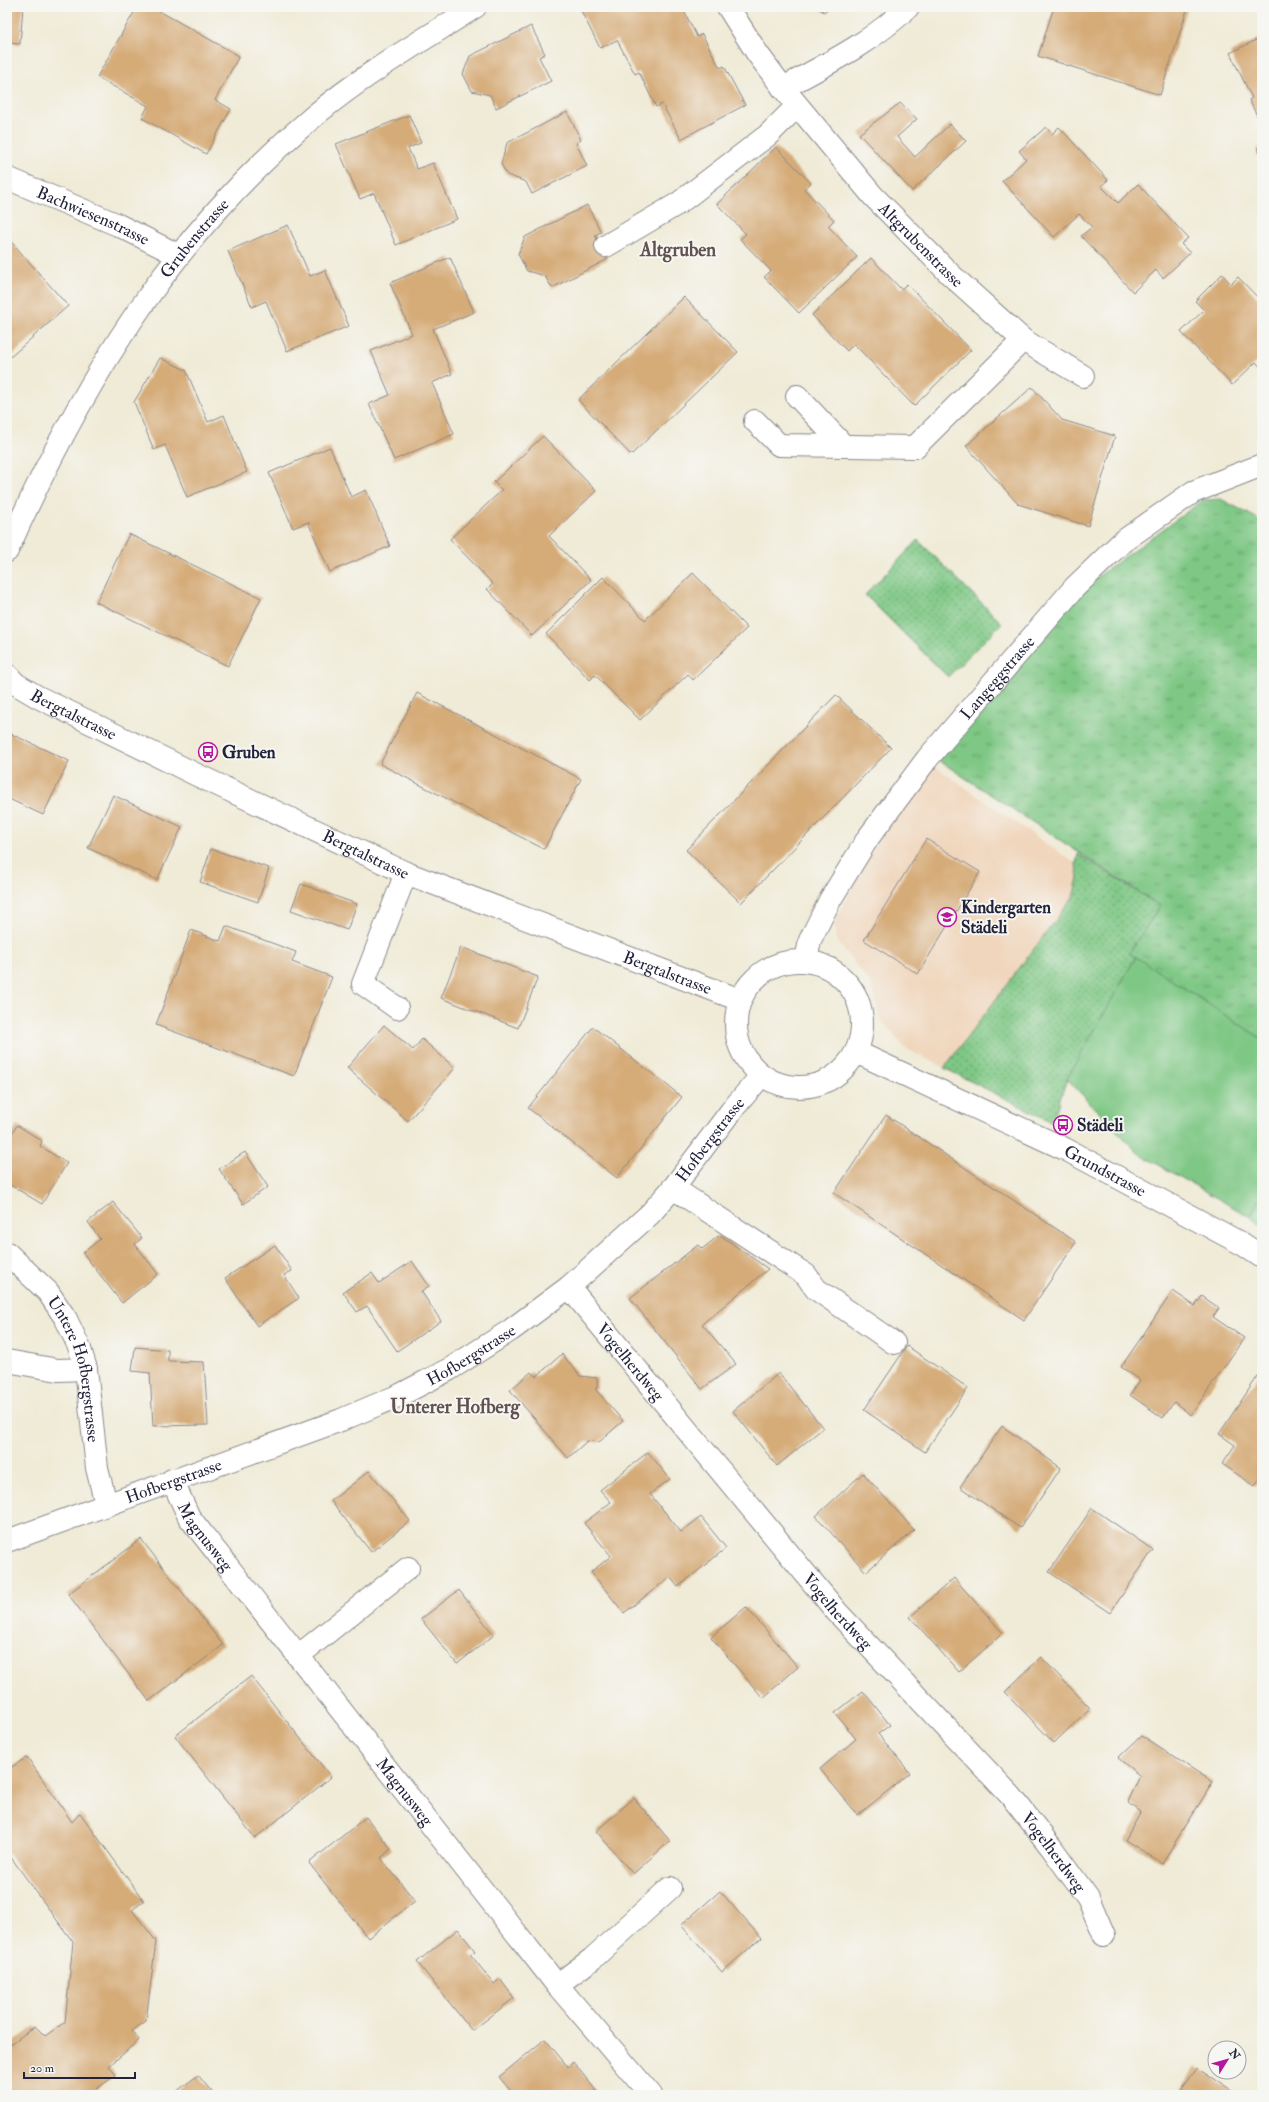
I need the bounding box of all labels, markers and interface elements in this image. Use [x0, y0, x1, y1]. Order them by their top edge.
street label: Bachwiesenstrasse [34, 181, 153, 250]
street label: Grubenstrasse [155, 194, 233, 282]
street label: Altgrubenstrasse [874, 197, 968, 292]
district label: Altgruben [639, 238, 716, 263]
street label: Langeggstrasse [955, 631, 1039, 724]
street label: Bergtalstrasse [27, 684, 120, 744]
bus stop icon: Gruben [197, 741, 219, 763]
place label: Gruben [222, 742, 276, 763]
street label: Bergtalstrasse [319, 825, 413, 884]
place label: Kindergarten Städeli [961, 897, 1051, 938]
school or university icon: Kindergarten Städeli [936, 906, 958, 928]
street label: Bergtalstrasse [620, 946, 715, 999]
street label: Hofbergstrasse [671, 1093, 749, 1186]
bus stop icon: Städeli [1052, 1114, 1074, 1136]
place label: Städeli [1077, 1115, 1124, 1136]
street label: Grundstrasse [1061, 1140, 1150, 1201]
street label: Untere Hofbergstrasse [43, 1292, 105, 1443]
street label: Vogelherdweg [592, 1318, 669, 1406]
street label: Hofbergstrasse [423, 1319, 520, 1390]
district label: Unterer Hofberg [390, 1395, 520, 1420]
street label: Hofbergstrasse [122, 1454, 224, 1508]
street label: Magnusweg [173, 1499, 238, 1576]
street label: Vogelherdweg [798, 1568, 878, 1654]
street label: Magnusweg [372, 1753, 439, 1830]
street label: Vogelherdweg [1017, 1808, 1091, 1897]
north arrow [1207, 2040, 1247, 2080]
text: N [1226, 2046, 1243, 2063]
scale bar [24, 2054, 135, 2080]
text: 20 m [30, 2061, 55, 2076]

